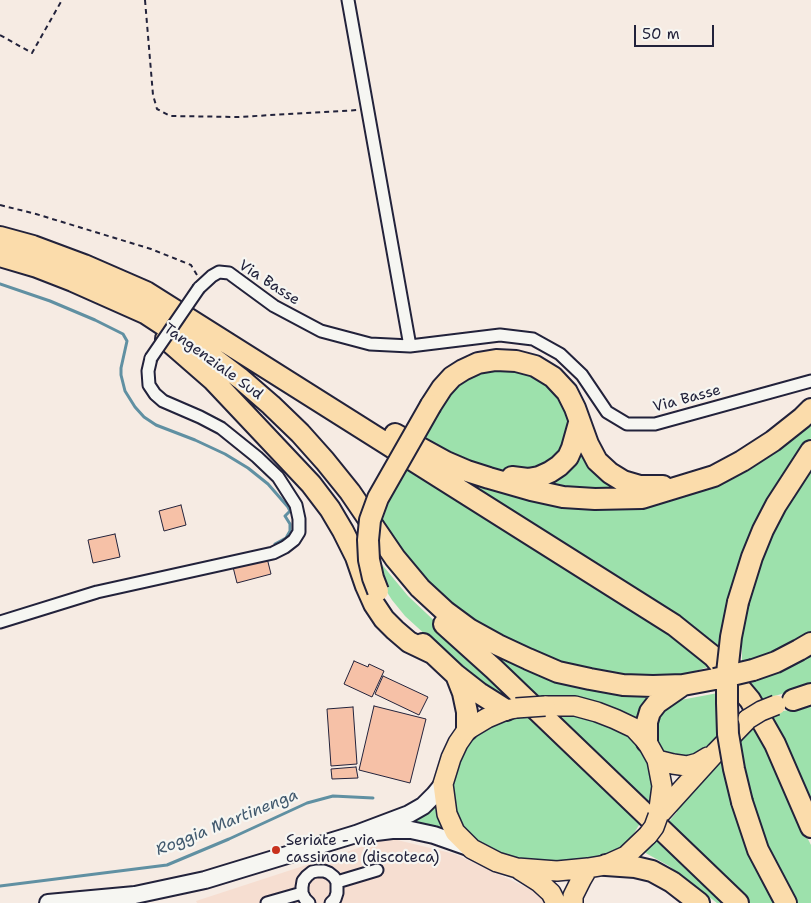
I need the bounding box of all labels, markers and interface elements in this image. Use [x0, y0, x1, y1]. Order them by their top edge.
scale bar [636, 15, 716, 47]
text: 50 m [642, 24, 680, 44]
street label: Via Basse [235, 257, 303, 309]
street label: Tangenziale Sud [160, 320, 266, 404]
street label: Via Basse [651, 381, 723, 417]
water label: Roggia Martinenga [153, 786, 301, 860]
place label: Seriate - via cassinone (discoteca) [286, 832, 439, 867]
marker: Seriate - via cassinone (discoteca) [270, 844, 282, 856]

